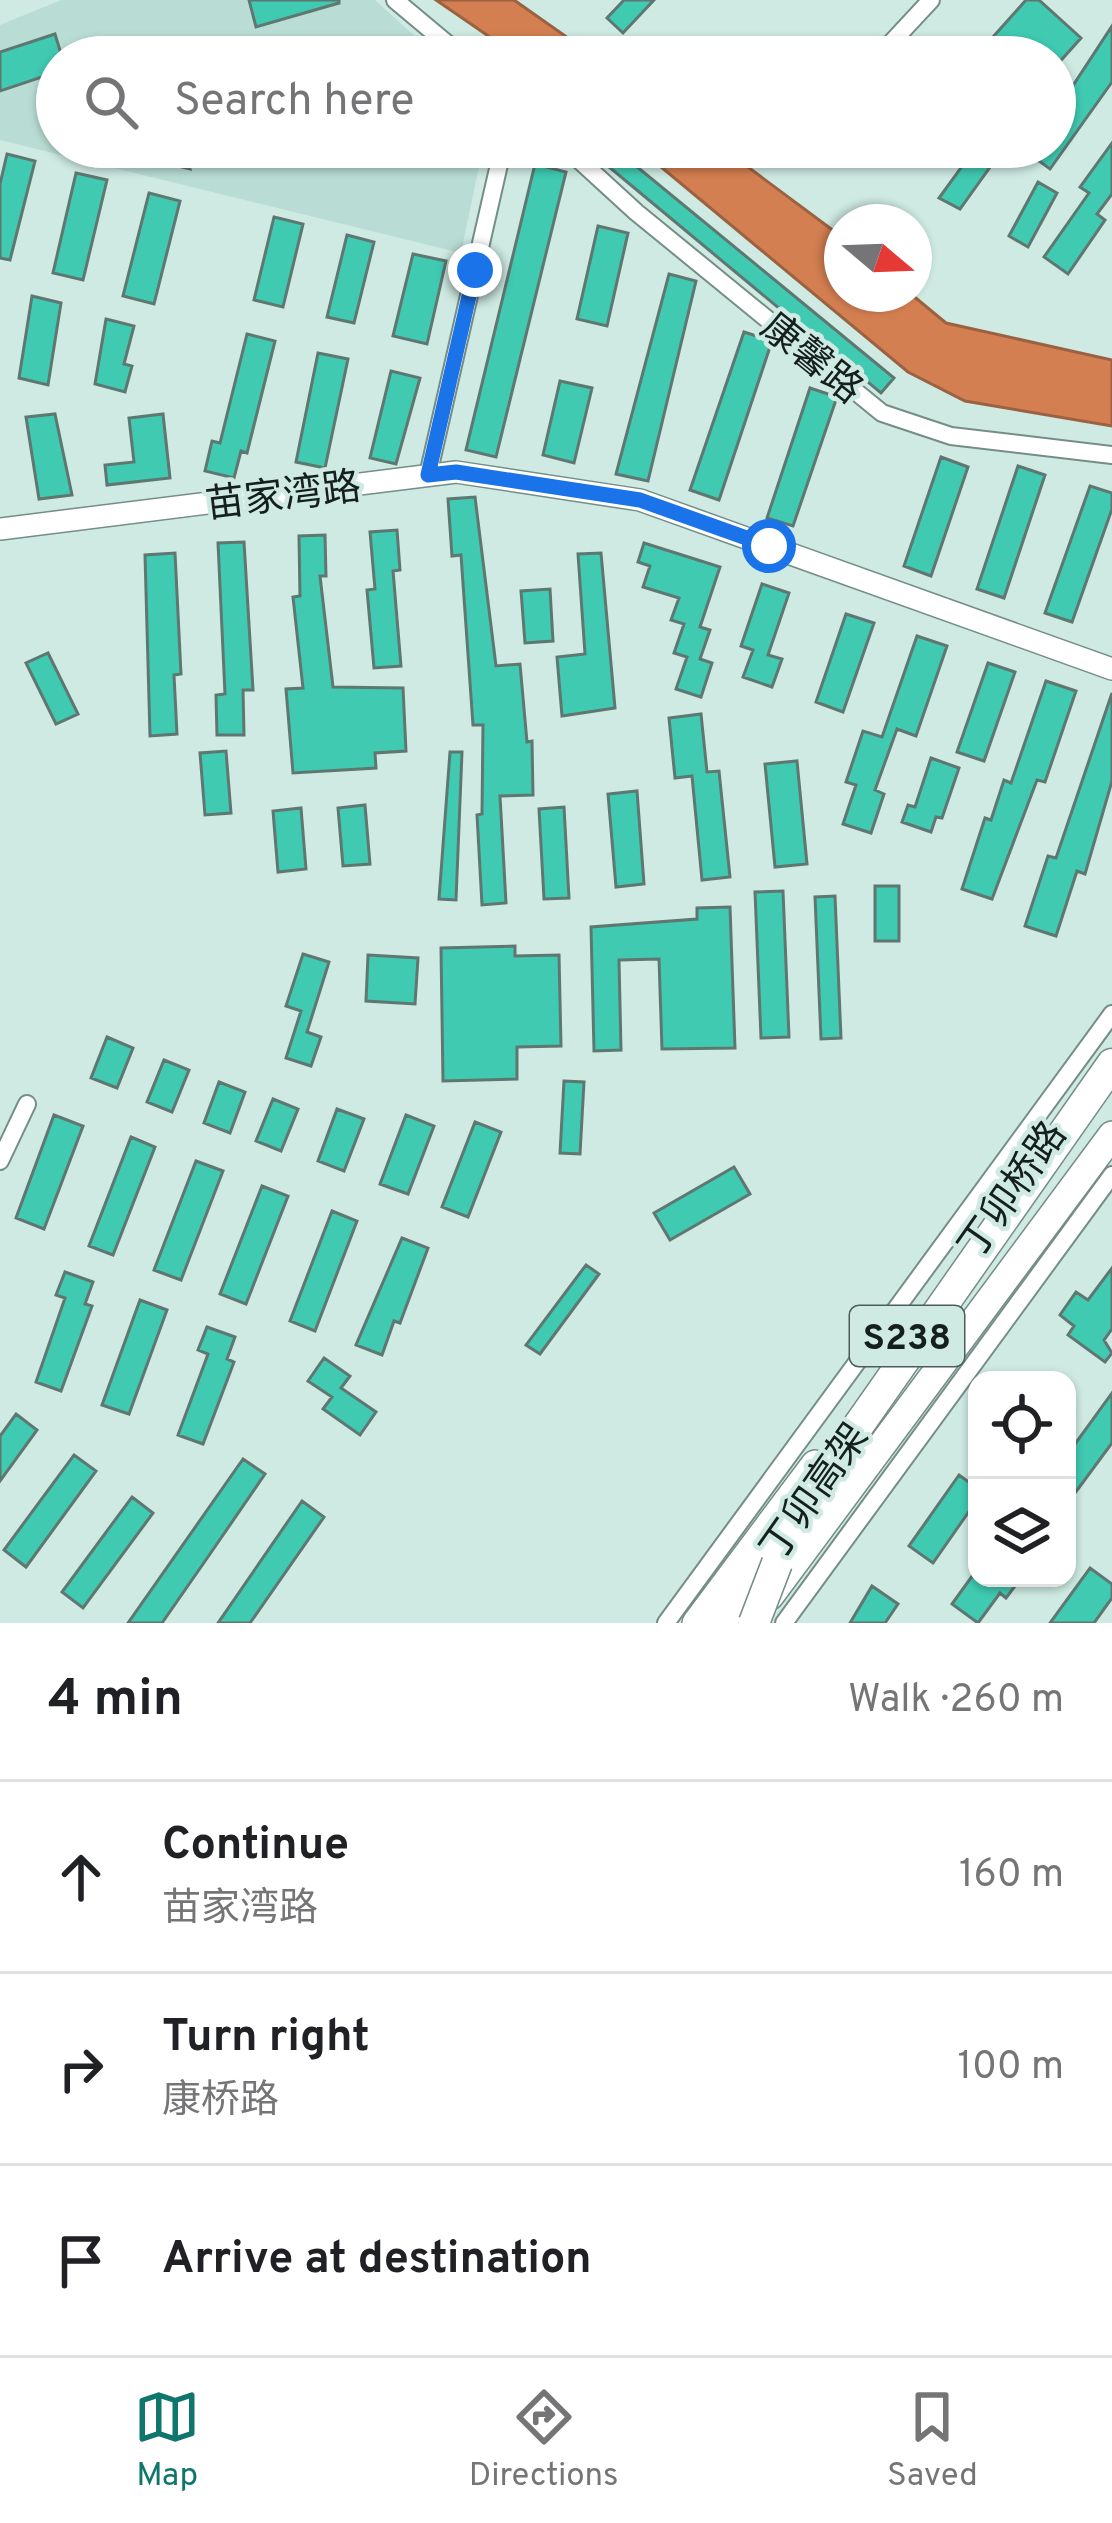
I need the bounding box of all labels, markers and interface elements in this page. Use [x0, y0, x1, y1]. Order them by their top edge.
search box [36, 36, 1076, 168]
icon: search [78, 69, 144, 135]
text: Search here [174, 74, 414, 131]
north arrow [824, 204, 932, 312]
route end [448, 243, 502, 297]
street label: 康馨路 [749, 305, 871, 416]
street label: 苗家湾路 [203, 465, 364, 532]
route start [742, 519, 796, 573]
street label: 丁卯桥路 [950, 1114, 1079, 1270]
road number: S238 [850, 1306, 964, 1366]
map controls [968, 1371, 1076, 1587]
button: locate [968, 1371, 1076, 1479]
street label: 丁卯高架 [752, 1416, 881, 1572]
button: layers [968, 1479, 1076, 1587]
text: 4 min [48, 1669, 183, 1734]
text: Walk · 260 m [848, 1677, 1064, 1726]
text: Continue [162, 1818, 349, 1875]
icon: ahead [48, 1844, 114, 1910]
text: 160 m [959, 1852, 1064, 1901]
text: 苗家湾路 [162, 1886, 318, 1935]
text: Turn right [162, 2010, 370, 2067]
icon: right [48, 2036, 114, 2102]
text: 100 m [957, 2044, 1064, 2093]
text: 康桥路 [162, 2078, 279, 2127]
icon: arrive [48, 2228, 114, 2294]
text: Arrive at destination [162, 2232, 592, 2289]
tab: Map [134, 2384, 200, 2498]
tab: Directions [469, 2384, 619, 2498]
tab: Saved [887, 2384, 978, 2498]

